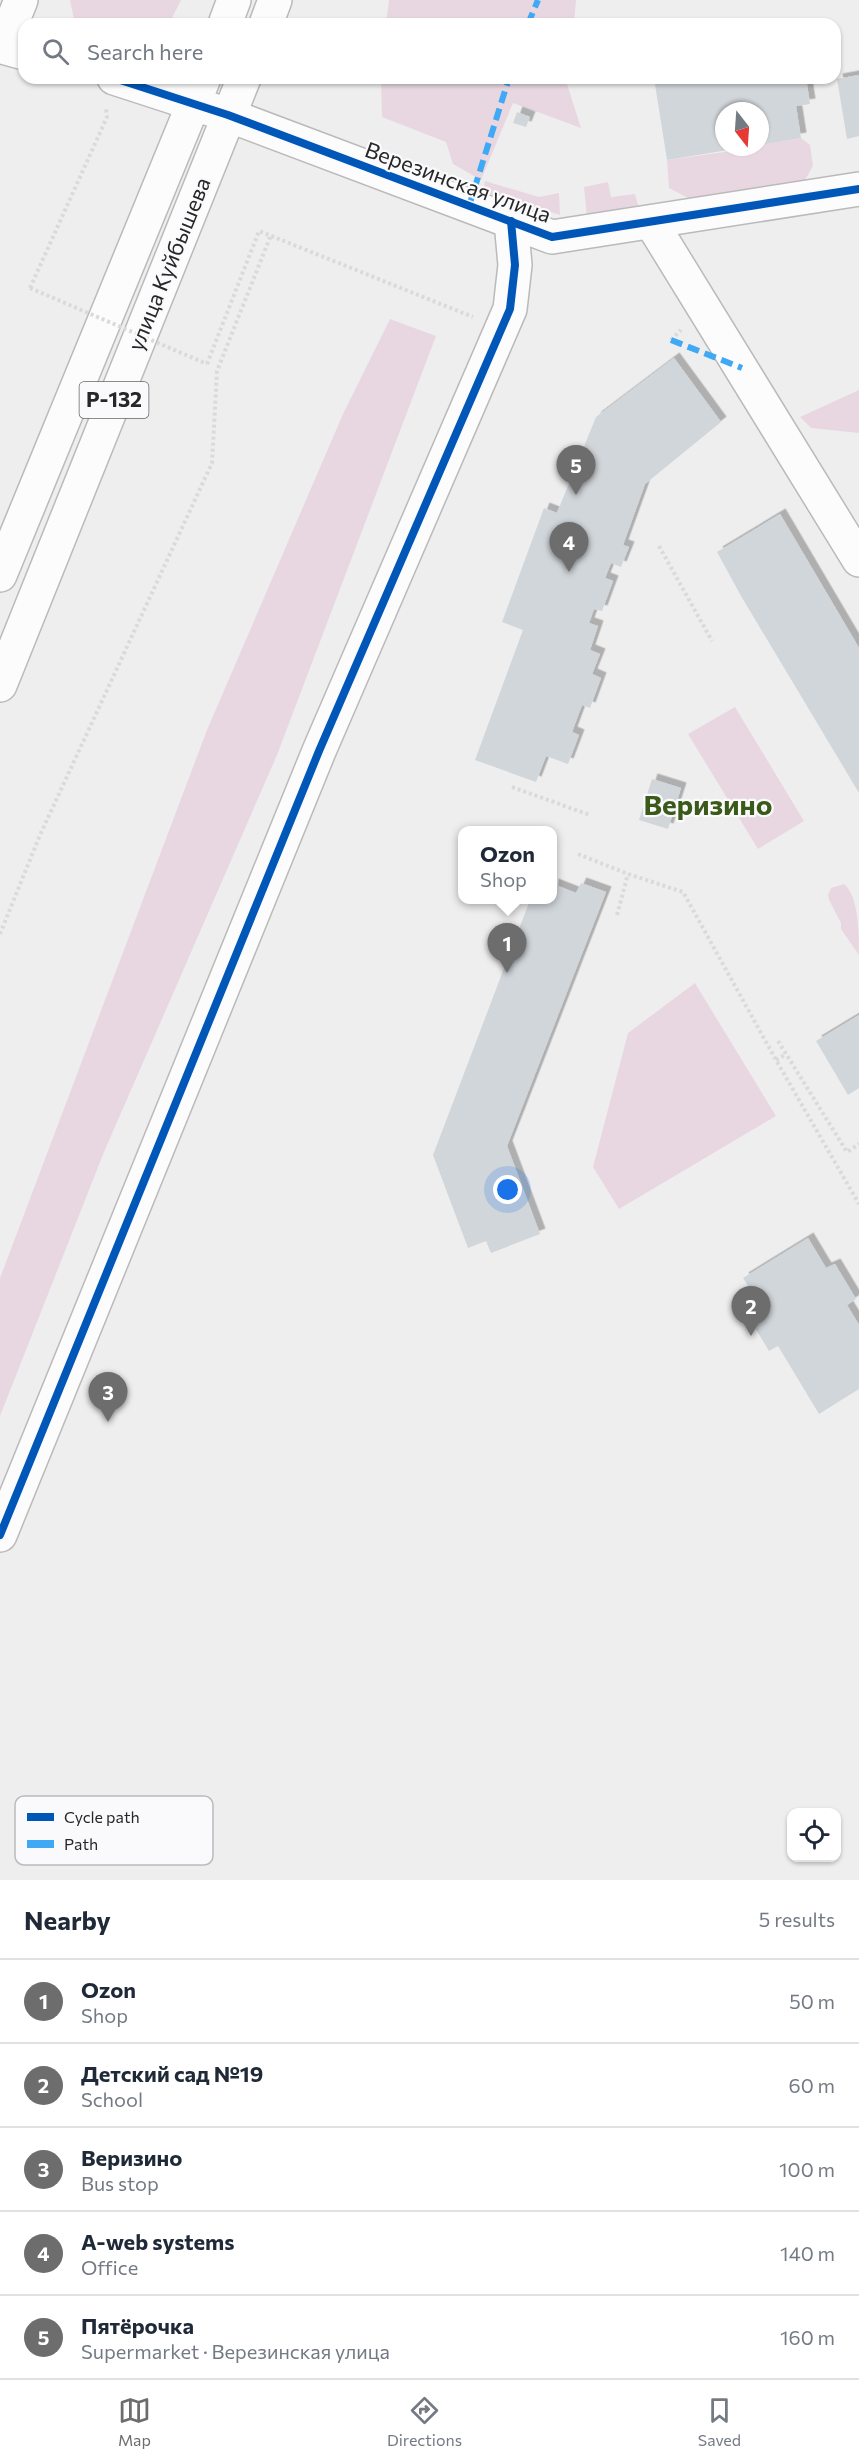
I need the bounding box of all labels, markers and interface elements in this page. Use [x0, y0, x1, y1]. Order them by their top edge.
search box [18, 18, 841, 84]
icon: search [39, 35, 72, 68]
text: Search here [87, 38, 203, 65]
north arrow [715, 102, 769, 156]
street label: Верезинская улица [361, 135, 555, 228]
street label: улица Куйбышева [121, 173, 216, 354]
road number: Р-132 [80, 382, 148, 418]
pin: 5 [556, 446, 596, 495]
pin: 4 [550, 522, 588, 572]
district label: Веризино [643, 787, 773, 821]
popup [458, 826, 557, 904]
text: Ozon [480, 840, 535, 867]
text: Shop [480, 867, 527, 891]
pin: 1 [488, 924, 526, 973]
your location [493, 1175, 522, 1204]
pin: 2 [732, 1286, 771, 1336]
pin: 3 [88, 1372, 128, 1422]
legend [15, 1796, 213, 1865]
text: Cycle path [64, 1807, 140, 1826]
map controls [787, 1808, 841, 1862]
button: locate [787, 1808, 841, 1862]
text: Path [64, 1834, 98, 1853]
text: Nearby [24, 1904, 111, 1935]
text: 5 results [759, 1907, 835, 1931]
text: Ozon [81, 1976, 136, 2003]
text: 1 [39, 1989, 48, 2013]
text: 50 m [789, 1989, 835, 2013]
text: Shop [81, 2003, 128, 2027]
text: Детский сад №19 [81, 2060, 263, 2087]
text: 2 [38, 2073, 49, 2097]
text: 60 m [789, 2073, 835, 2097]
text: School [81, 2087, 143, 2111]
text: Веризино [81, 2144, 182, 2171]
text: 3 [38, 2157, 49, 2181]
text: 100 m [779, 2157, 835, 2181]
text: Bus stop [81, 2171, 159, 2195]
text: A-web systems [81, 2228, 235, 2255]
text: 4 [37, 2241, 50, 2265]
text: 140 m [780, 2241, 835, 2265]
text: Office [81, 2255, 138, 2279]
text: Пятёрочка [81, 2312, 194, 2339]
text: 5 [38, 2325, 49, 2349]
text: 160 m [780, 2325, 835, 2349]
text: Supermarket · Верезинская улица [81, 2339, 390, 2363]
tab: Map [118, 2394, 151, 2449]
tab: Directions [387, 2394, 462, 2449]
tab: Saved [698, 2394, 741, 2449]

